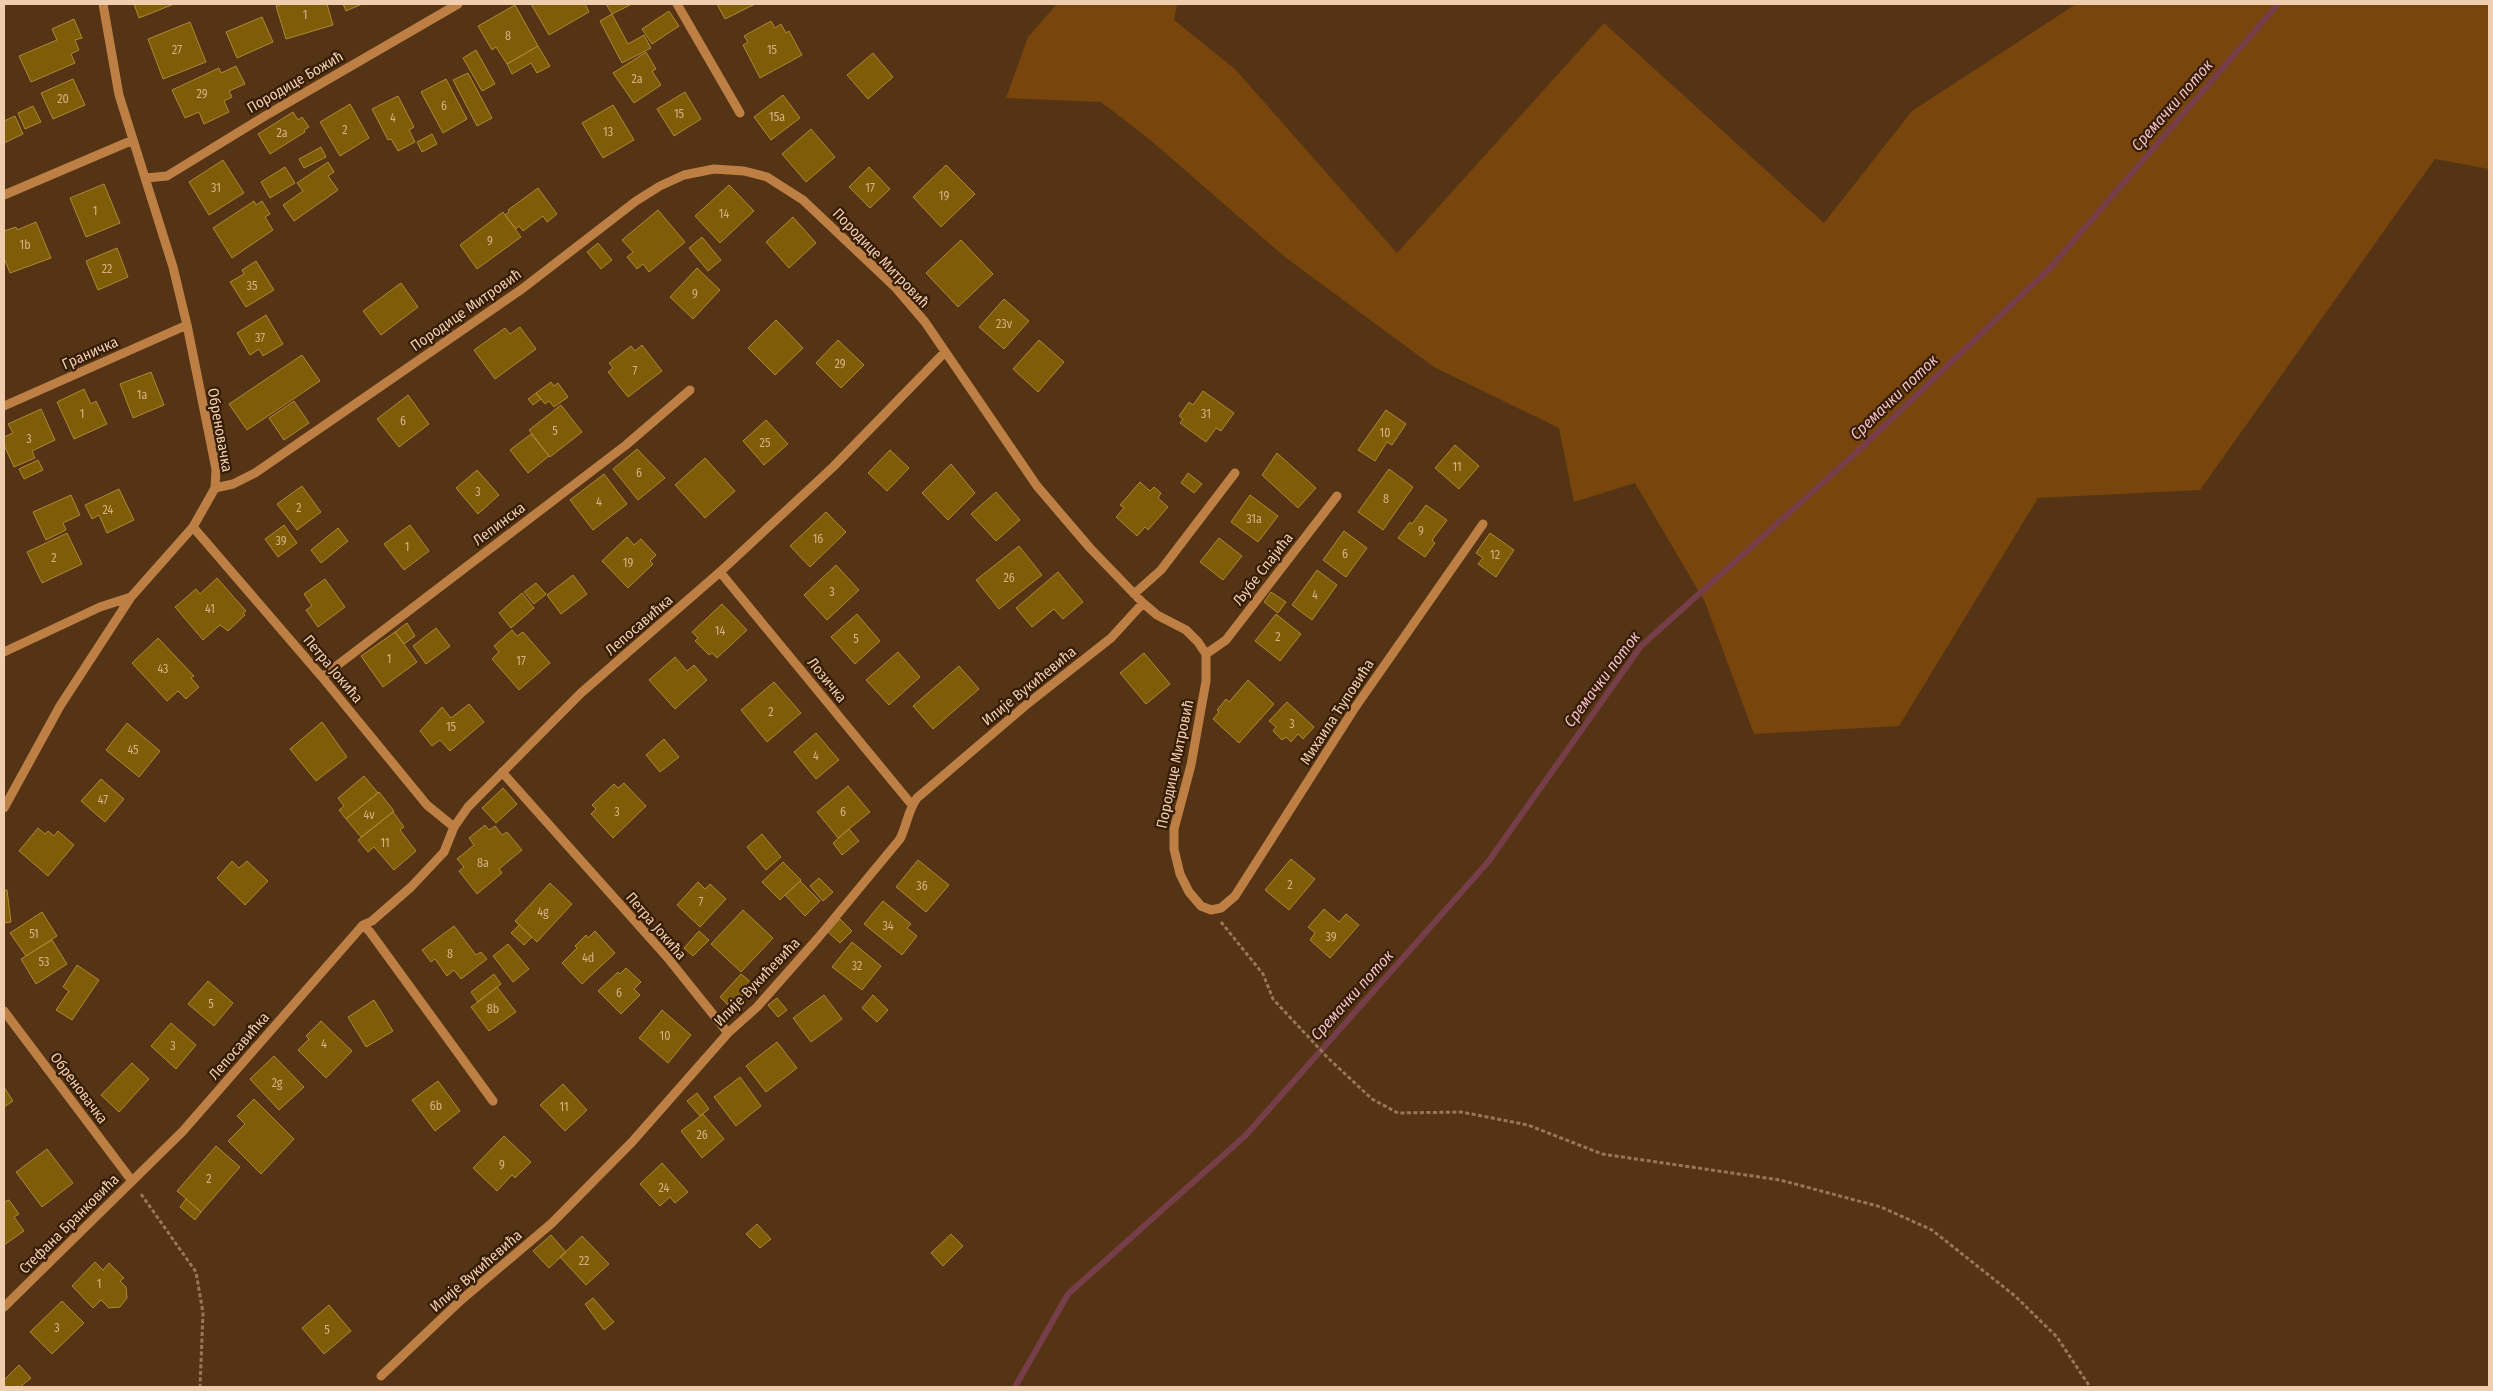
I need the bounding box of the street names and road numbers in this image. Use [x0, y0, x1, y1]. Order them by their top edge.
street label: Породице Божић [244, 47, 346, 117]
street label: Породице Митровић [829, 205, 933, 311]
street label: Породице Митровић [407, 265, 525, 355]
street label: Граничка [59, 333, 121, 373]
street label: Обреновачка [204, 387, 236, 473]
street label: Лепинска [469, 499, 529, 549]
street label: Љубе Спајића [1229, 529, 1297, 609]
street label: Лепосавићка [602, 591, 676, 659]
street label: Петра Јокића [299, 631, 367, 707]
street label: Илије Вукићевића [978, 643, 1080, 729]
street label: Лозичка [803, 654, 851, 706]
street label: Михаила Ћуповића [1296, 656, 1378, 768]
street label: Породице Митровић [1153, 698, 1197, 830]
street label: Петра Јокића [622, 889, 690, 963]
street label: Илије Вукићевића [710, 934, 804, 1030]
street label: Лепосавићка [205, 1009, 273, 1083]
street label: Обреновачка [46, 1049, 112, 1127]
street label: Стефана Бранковића [15, 1170, 123, 1278]
street label: Илије Вукићевића [426, 1226, 526, 1316]

